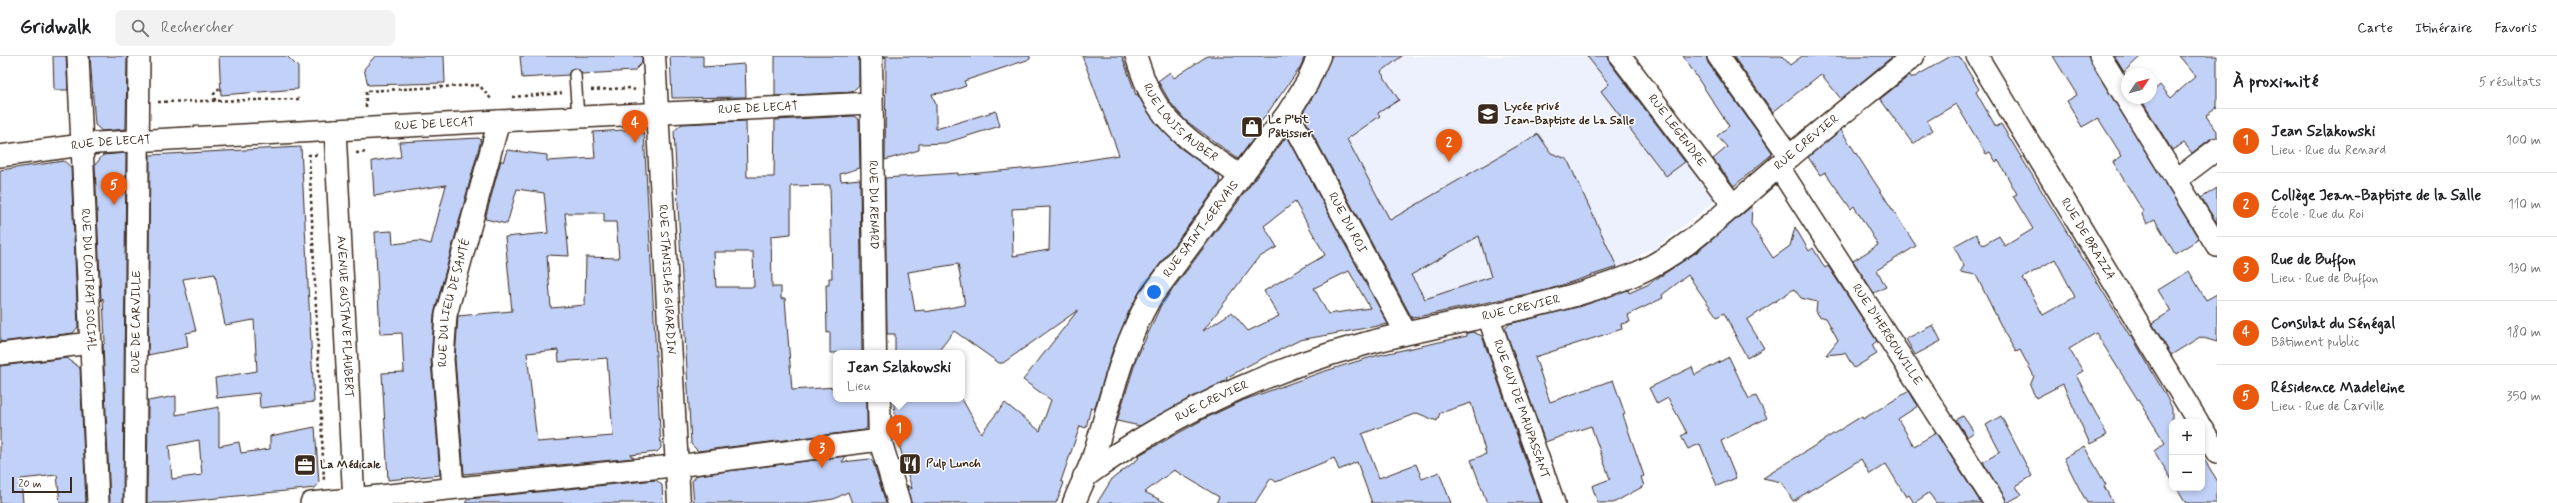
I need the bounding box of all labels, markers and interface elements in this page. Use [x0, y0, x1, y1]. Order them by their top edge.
search box [115, 10, 395, 46]
text: Gridwalk [20, 15, 91, 40]
icon: search [129, 17, 151, 39]
text: Rechercher [161, 18, 234, 38]
text: Carte [2357, 19, 2393, 37]
text: Itinéraire [2415, 19, 2472, 37]
text: Favoris [2494, 19, 2537, 37]
north arrow [2121, 68, 2157, 104]
text: À proximité [2233, 71, 2318, 93]
text: 5 résultats [2479, 74, 2541, 91]
street label: RUE LOUIS AUBER [1139, 81, 1221, 166]
street label: RUE LEGENDRE [1644, 91, 1710, 171]
street label: RUE DE LECAT [718, 99, 799, 118]
place label: Lycée privé Jean-Baptiste de La Salle [1504, 99, 1635, 129]
school or university icon: Lycée privé Jean-Baptiste de La Salle [1475, 101, 1501, 127]
pin: 4 [622, 110, 648, 143]
street label: RUE CREVIER [1771, 111, 1842, 174]
place label: Le P'tit Pâtissier [1268, 112, 1313, 142]
street label: RUE DE LECAT [394, 114, 475, 135]
shop icon: Le P'tit Pâtissier [1239, 114, 1265, 140]
text: Jean Szlakowski [2271, 122, 2375, 142]
pin: 2 [1436, 129, 1462, 162]
street label: RUE DE LECAT [70, 132, 152, 154]
text: 1 [2243, 132, 2249, 149]
text: 100 m [2506, 132, 2541, 149]
text: Lieu · Rue du Renard [2271, 142, 2386, 159]
street label: RUE DU RENARD [864, 160, 882, 250]
pin: 5 [101, 172, 127, 205]
street label: RUE SAINT-GERVAIS [1160, 177, 1243, 281]
text: Collège Jean-Baptiste de la Salle [2271, 186, 2481, 206]
street label: RUE DU ROI [1324, 190, 1370, 257]
street label: RUE DE BRAZZA [2057, 195, 2118, 283]
text: 2 [2243, 196, 2249, 213]
text: 110 m [2508, 196, 2541, 213]
street label: RUE STANISLAS GIRARDIN [654, 204, 679, 355]
text: École · Rue du Roi [2271, 206, 2364, 223]
street label: RUE DU CONTRAT SOCIAL [77, 208, 99, 351]
street label: AVENUE GUSTAVE FLAUBERT [332, 235, 357, 398]
street label: RUE DU LIEU DE SANTÉ [435, 236, 475, 368]
text: Rue de Buffon [2271, 250, 2356, 270]
text: 3 [2243, 260, 2249, 277]
text: 130 m [2508, 260, 2541, 277]
street label: RUE DE CARVILLE [128, 270, 145, 374]
text: Lieu · Rue de Buffon [2271, 270, 2378, 287]
street label: RUE D'HERBOUVILLE [1848, 281, 1926, 389]
your location [1144, 282, 1164, 302]
street label: RUE CREVIER [1481, 291, 1562, 325]
text: Consulat du Sénégal [2271, 314, 2395, 334]
text: 4 [2242, 324, 2250, 341]
text: 180 m [2506, 324, 2541, 341]
text: Bâtiment public [2271, 334, 2359, 351]
street label: RUE GUY DE MAUPASSANT [1489, 338, 1553, 481]
popup [833, 350, 965, 402]
text: Jean Szlakowski [847, 358, 951, 378]
street label: RUE CREVIER [1173, 377, 1251, 426]
text: Lieu [847, 378, 871, 395]
text: Résidence Madeleine [2271, 378, 2405, 398]
text: 5 [2242, 388, 2250, 405]
text: 350 m [2507, 388, 2541, 405]
text: Lieu · Rue de Carville [2271, 398, 2385, 415]
pin: 1 [886, 415, 912, 448]
map controls [2169, 419, 2205, 491]
button: + [2169, 419, 2205, 455]
pin: 3 [809, 435, 835, 468]
restaurant icon: Pulp Lunch [897, 451, 923, 477]
office icon: La Médicale [292, 452, 318, 478]
button: − [2169, 455, 2205, 491]
place label: Pulp Lunch [926, 456, 981, 472]
place label: La Médicale [320, 457, 381, 473]
scale bar [12, 475, 72, 494]
text: 20 m [18, 477, 41, 491]

